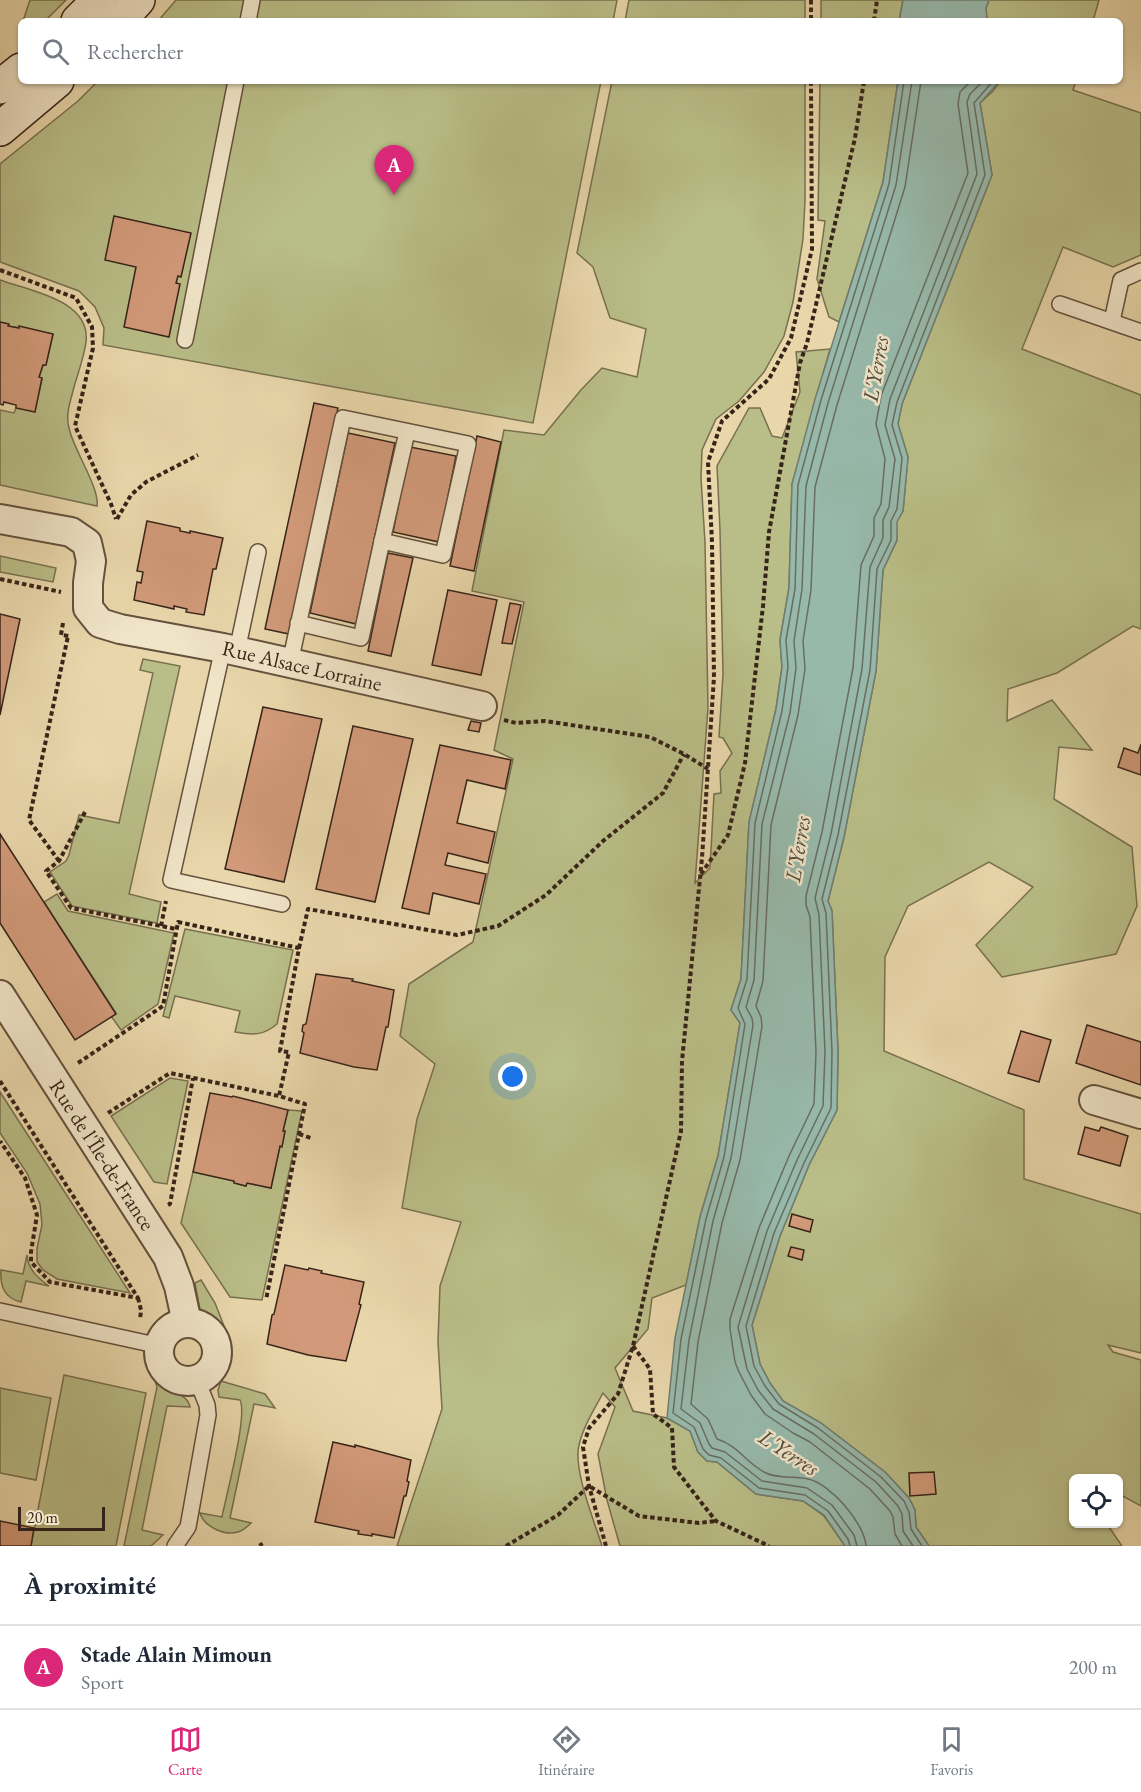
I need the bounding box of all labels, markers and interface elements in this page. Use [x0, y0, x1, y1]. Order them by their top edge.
search box [18, 18, 1123, 84]
icon: search [39, 35, 72, 68]
text: Rechercher [87, 37, 183, 66]
pin: A [374, 146, 414, 195]
water label: L'Yerres [855, 333, 896, 405]
street label: Rue Alsace Lorraine [220, 634, 385, 697]
water label: L'Yerres [778, 813, 817, 885]
your location [498, 1062, 527, 1091]
street label: Rue de l'Île-de-France [43, 1074, 161, 1235]
water label: L'Yerres [752, 1422, 825, 1483]
map controls [1069, 1474, 1123, 1528]
button: locate [1069, 1474, 1123, 1528]
scale bar [18, 1504, 105, 1532]
text: 20 m [27, 1507, 58, 1528]
text: À proximité [24, 1568, 156, 1602]
text: Stade Alain Mimoun [81, 1640, 272, 1669]
text: A [36, 1654, 51, 1680]
text: 200 m [1069, 1654, 1117, 1680]
text: Sport [81, 1669, 124, 1695]
tab: Carte [168, 1723, 202, 1780]
tab: Itinéraire [538, 1723, 594, 1780]
tab: Favoris [930, 1723, 973, 1780]

